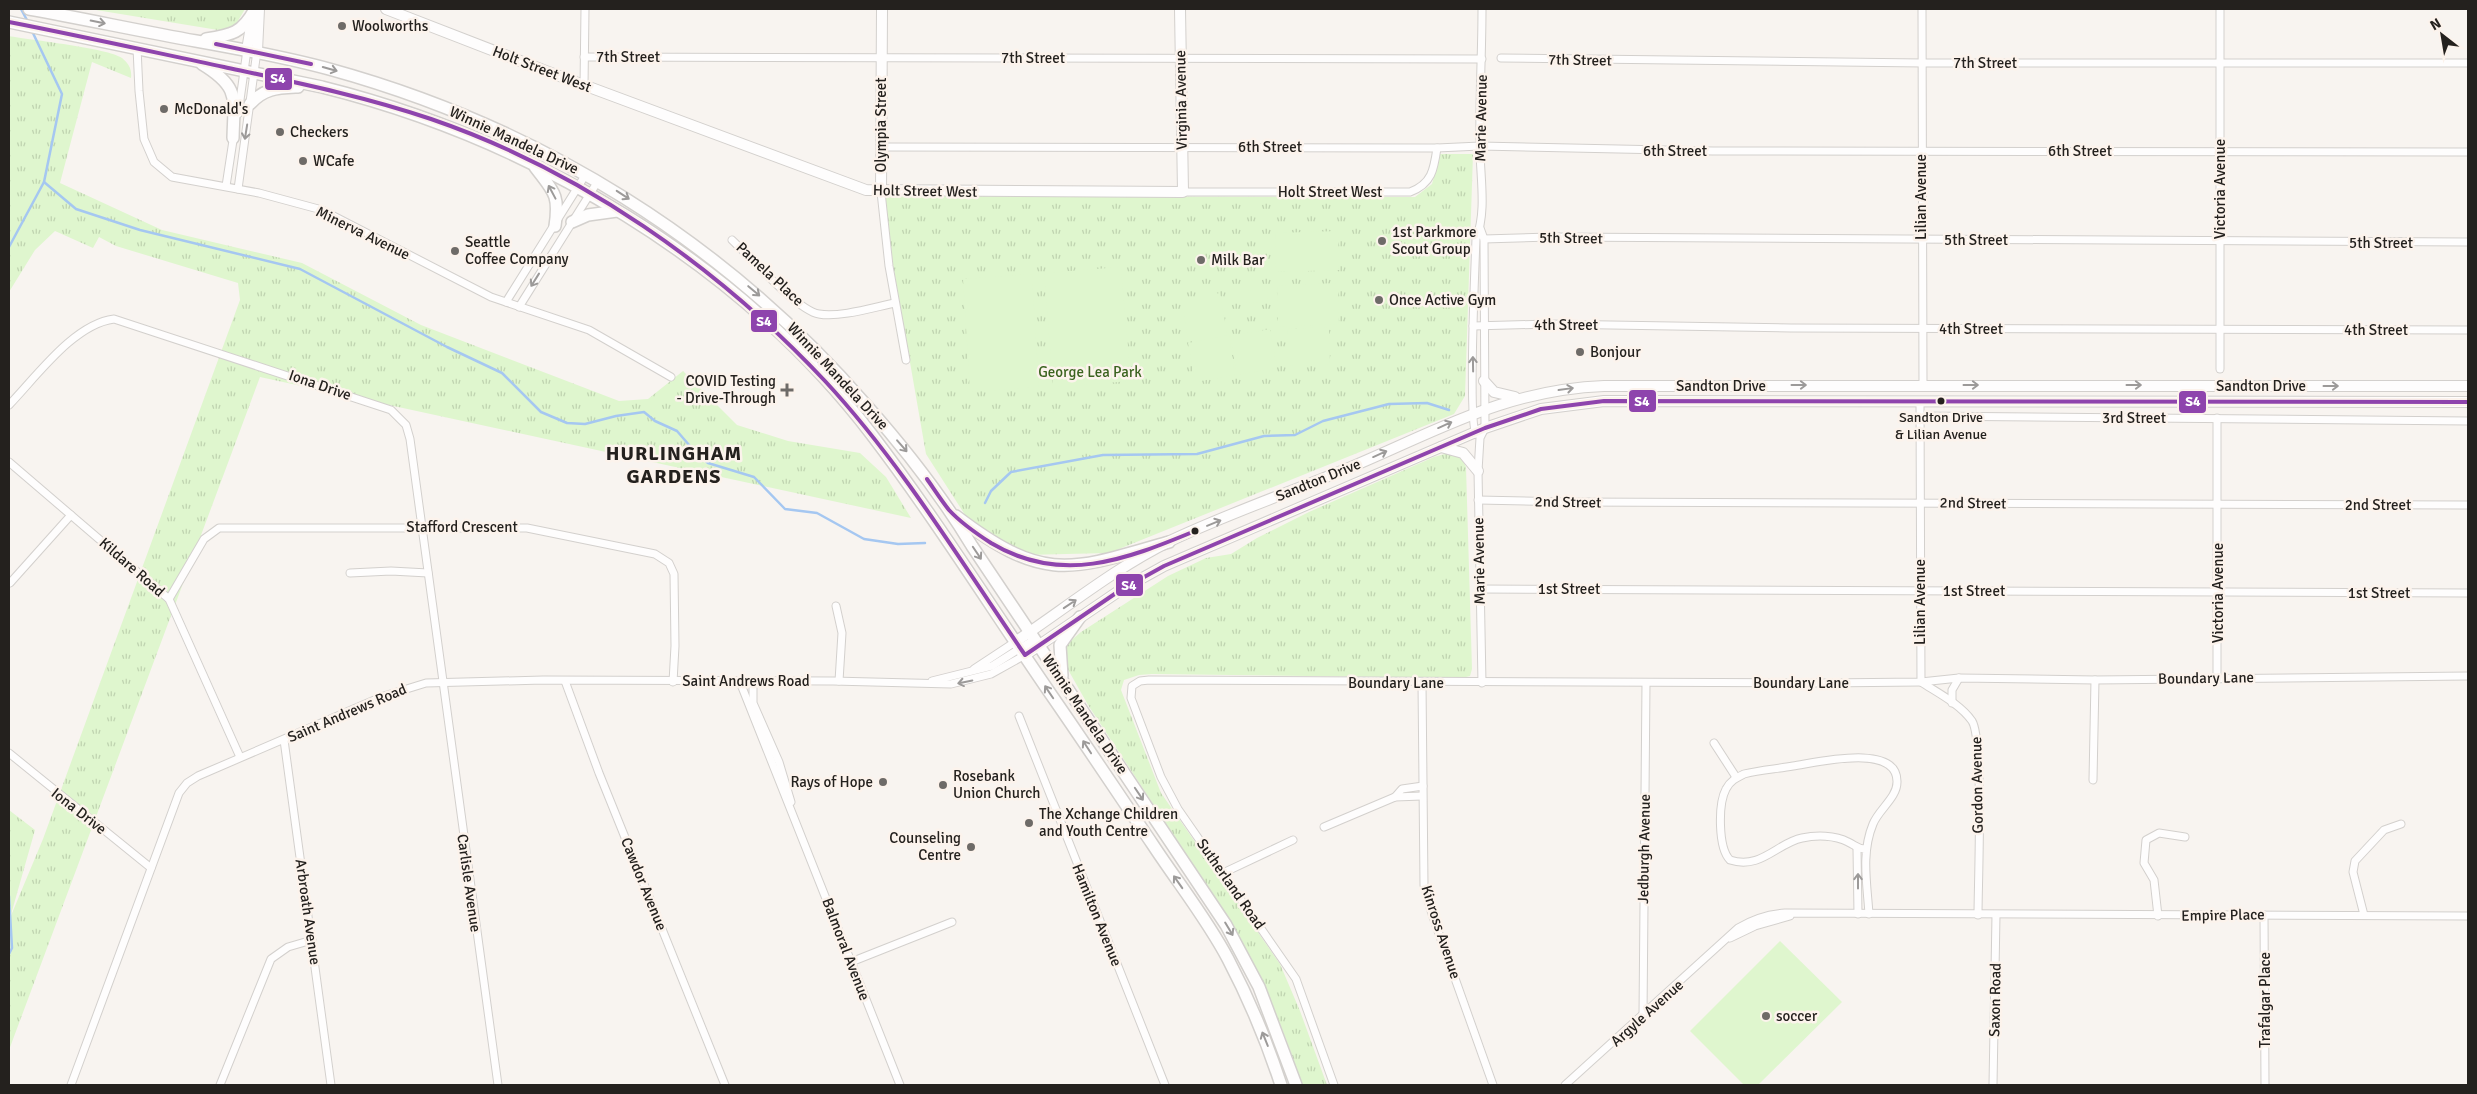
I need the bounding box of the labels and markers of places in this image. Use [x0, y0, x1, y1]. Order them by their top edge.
place label: Woolworths [352, 17, 429, 35]
marker: Woolworths [336, 20, 348, 32]
place label: McDonald's [174, 100, 249, 118]
marker: McDonald's [158, 103, 170, 115]
place label: Checkers [290, 123, 349, 141]
marker: Checkers [274, 126, 286, 138]
place label: WCafe [313, 152, 355, 170]
marker: WCafe [297, 155, 309, 167]
place label: 1st Parkmore Scout Group [1392, 223, 1477, 258]
place label: Seattle Coffee Company [465, 233, 569, 268]
marker: 1st Parkmore Scout Group [1376, 235, 1388, 247]
marker: Seattle Coffee Company [449, 245, 461, 257]
place label: Milk Bar [1211, 251, 1265, 269]
marker: Milk Bar [1195, 254, 1207, 266]
place label: Once Active Gym [1389, 291, 1496, 309]
marker: Once Active Gym [1373, 294, 1385, 306]
place label: Bonjour [1590, 343, 1641, 361]
marker: Bonjour [1574, 346, 1586, 358]
place label: COVID Testing - Drive-Through [677, 372, 776, 407]
marker: COVID Testing - Drive-Through [780, 383, 794, 397]
marker: Sandton Drive & Lilian Avenue [1936, 396, 1946, 406]
place label: Sandton Drive & Lilian Avenue [1895, 409, 1987, 443]
unlabelled marker [1190, 526, 1200, 536]
place label: Rosebank Union Church [953, 767, 1040, 802]
place label: Rays of Hope [790, 773, 873, 791]
marker: Rays of Hope [877, 776, 889, 788]
marker: Rosebank Union Church [937, 779, 949, 791]
place label: The Xchange Children and Youth Centre [1039, 805, 1178, 840]
marker: The Xchange Children and Youth Centre [1023, 817, 1035, 829]
place label: Counseling Centre [889, 829, 961, 864]
marker: Counseling Centre [965, 841, 977, 853]
place label: soccer [1776, 1007, 1818, 1025]
marker: soccer [1760, 1010, 1772, 1022]

